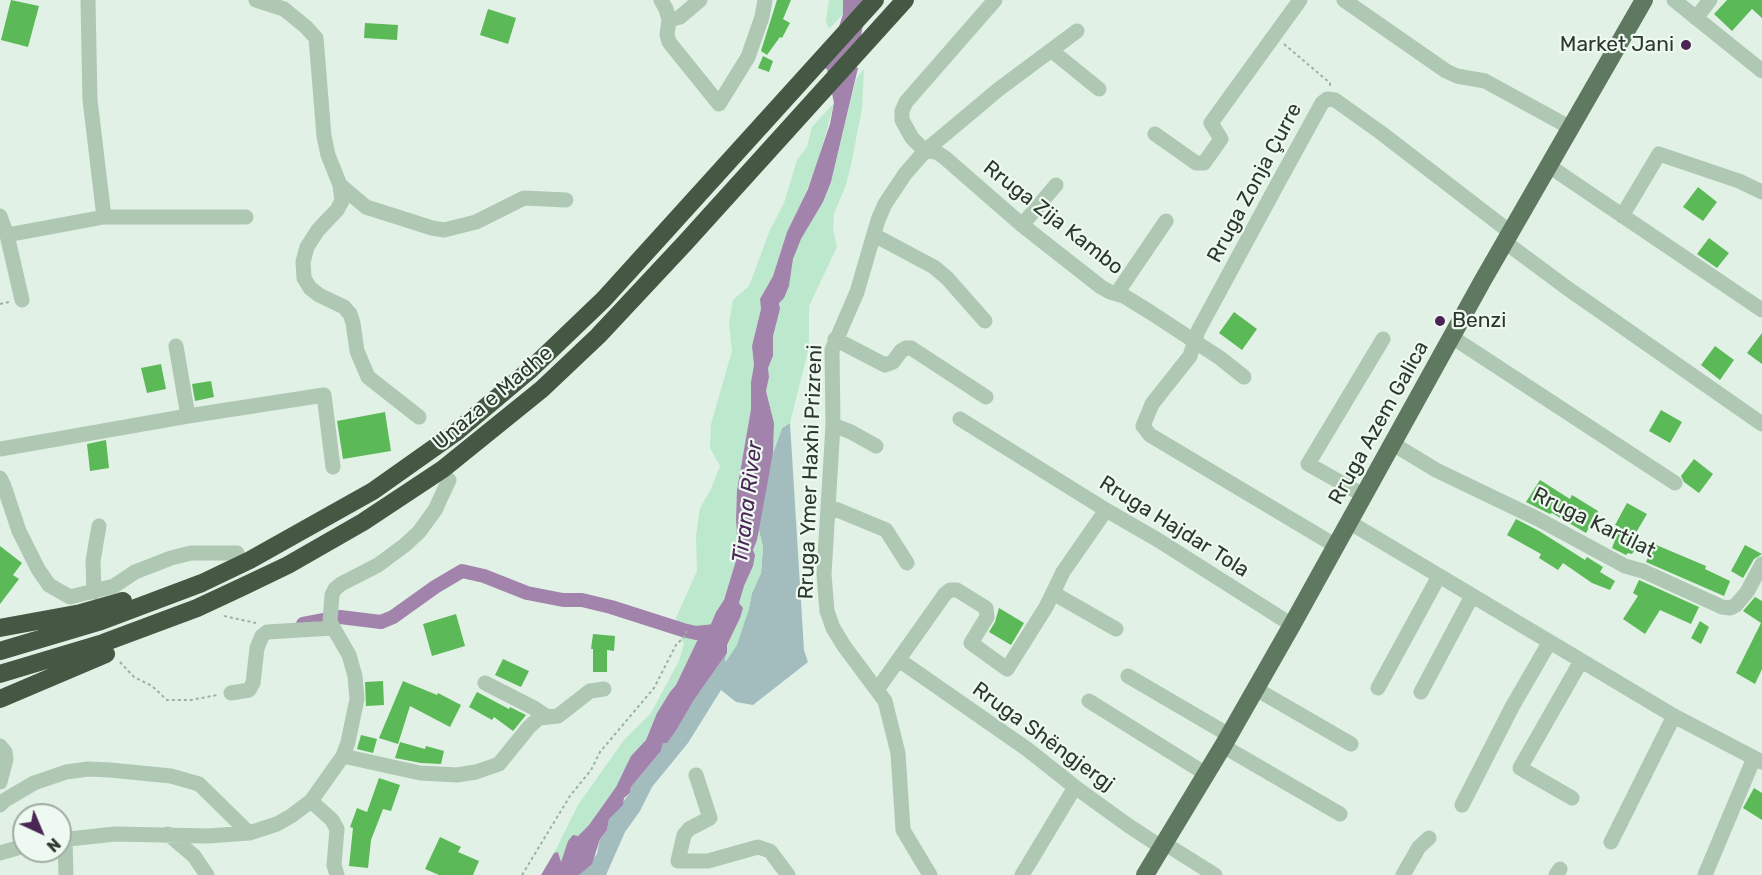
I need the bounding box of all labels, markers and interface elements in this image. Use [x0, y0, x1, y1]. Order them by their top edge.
place label: Market Jani [1560, 32, 1674, 58]
marker: Market Jani [1679, 38, 1693, 52]
street label: Rruga Zonja Çurre [1202, 99, 1308, 267]
street label: Rruga Zija Kambo [978, 156, 1128, 280]
place label: Benzi [1452, 308, 1506, 334]
marker: Benzi [1433, 314, 1447, 328]
street label: Rruga Azem Galica [1324, 337, 1434, 509]
street label: Unaza e Madhe [428, 341, 558, 455]
street label: Rruga Ymer Haxhi Prizreni [794, 344, 828, 600]
water label: Tirana River [727, 439, 769, 565]
street label: Rruga Hajdar Tola [1094, 471, 1254, 583]
street label: Rruga Kartilat [1528, 482, 1660, 564]
street label: Rruga Shëngjergj [967, 677, 1119, 797]
north arrow [12, 803, 72, 863]
text: N [43, 834, 64, 856]

